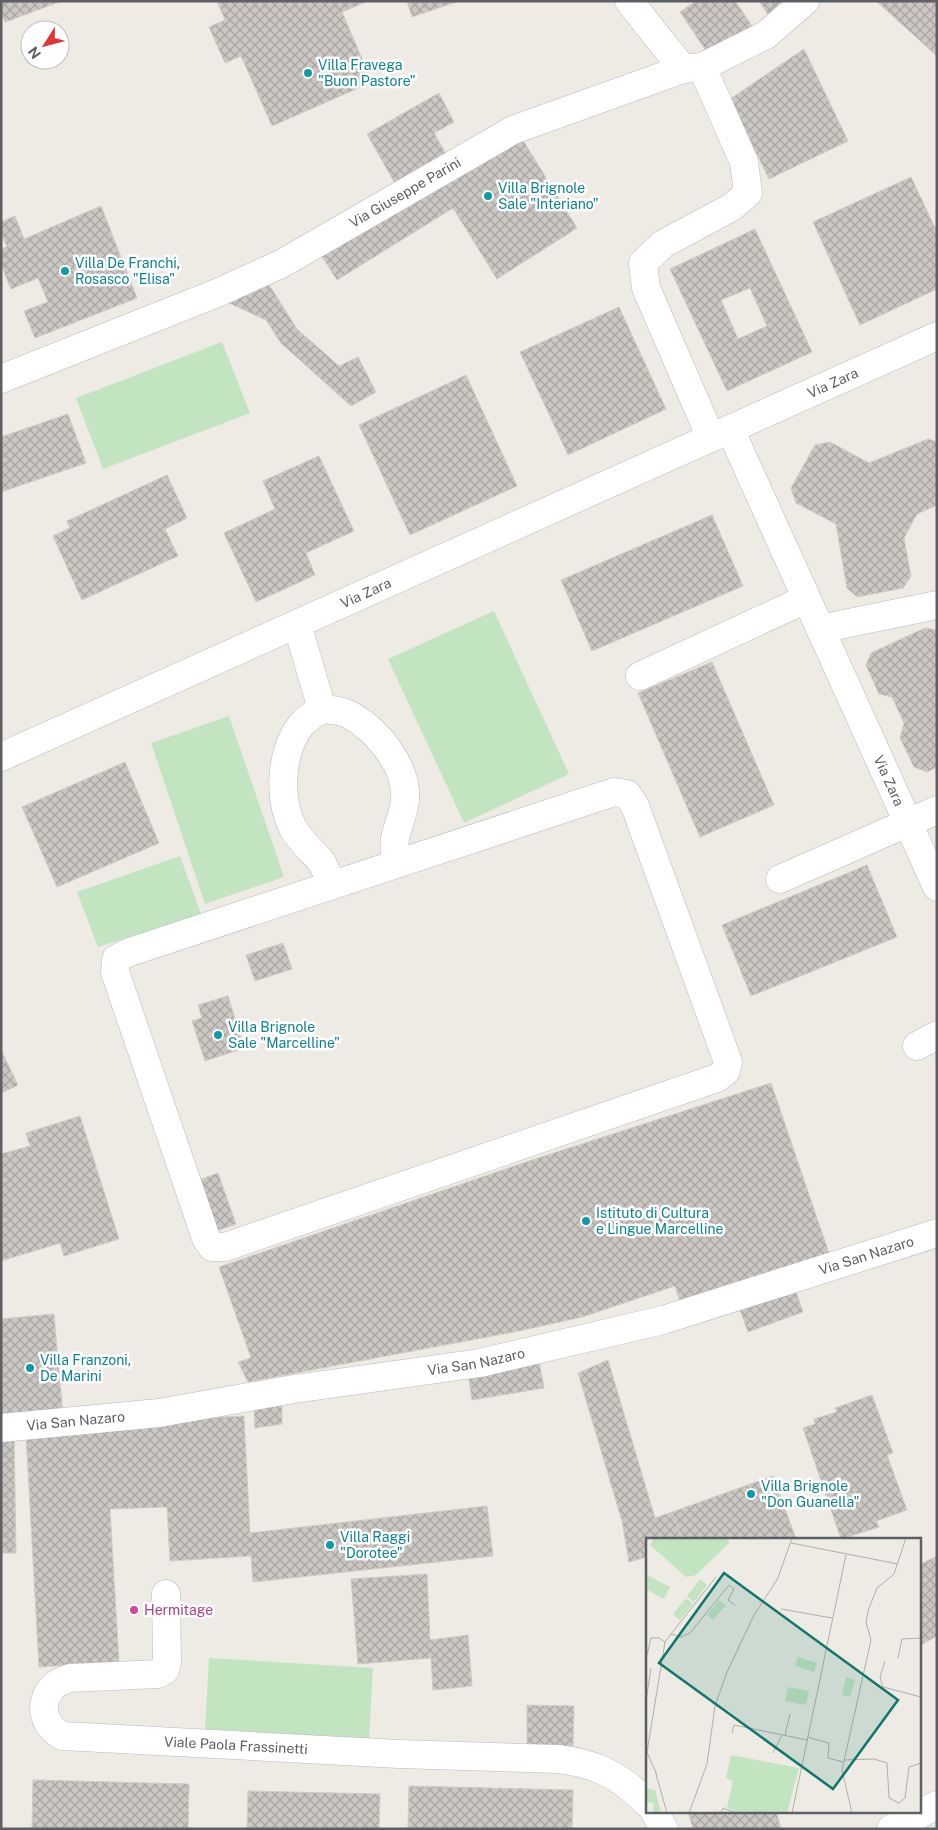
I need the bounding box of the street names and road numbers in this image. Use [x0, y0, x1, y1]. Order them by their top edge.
street label: Via Giuseppe Parini [346, 154, 464, 231]
street label: Via Zara [805, 365, 861, 401]
street label: Via Zara [338, 575, 394, 611]
street label: Via Zara [871, 753, 907, 809]
street label: Via San Nazaro [817, 1233, 916, 1278]
street label: Via San Nazaro [426, 1345, 526, 1378]
street label: Via San Nazaro [26, 1408, 126, 1434]
street label: Viale Paola Frassinetti [164, 1733, 308, 1757]

